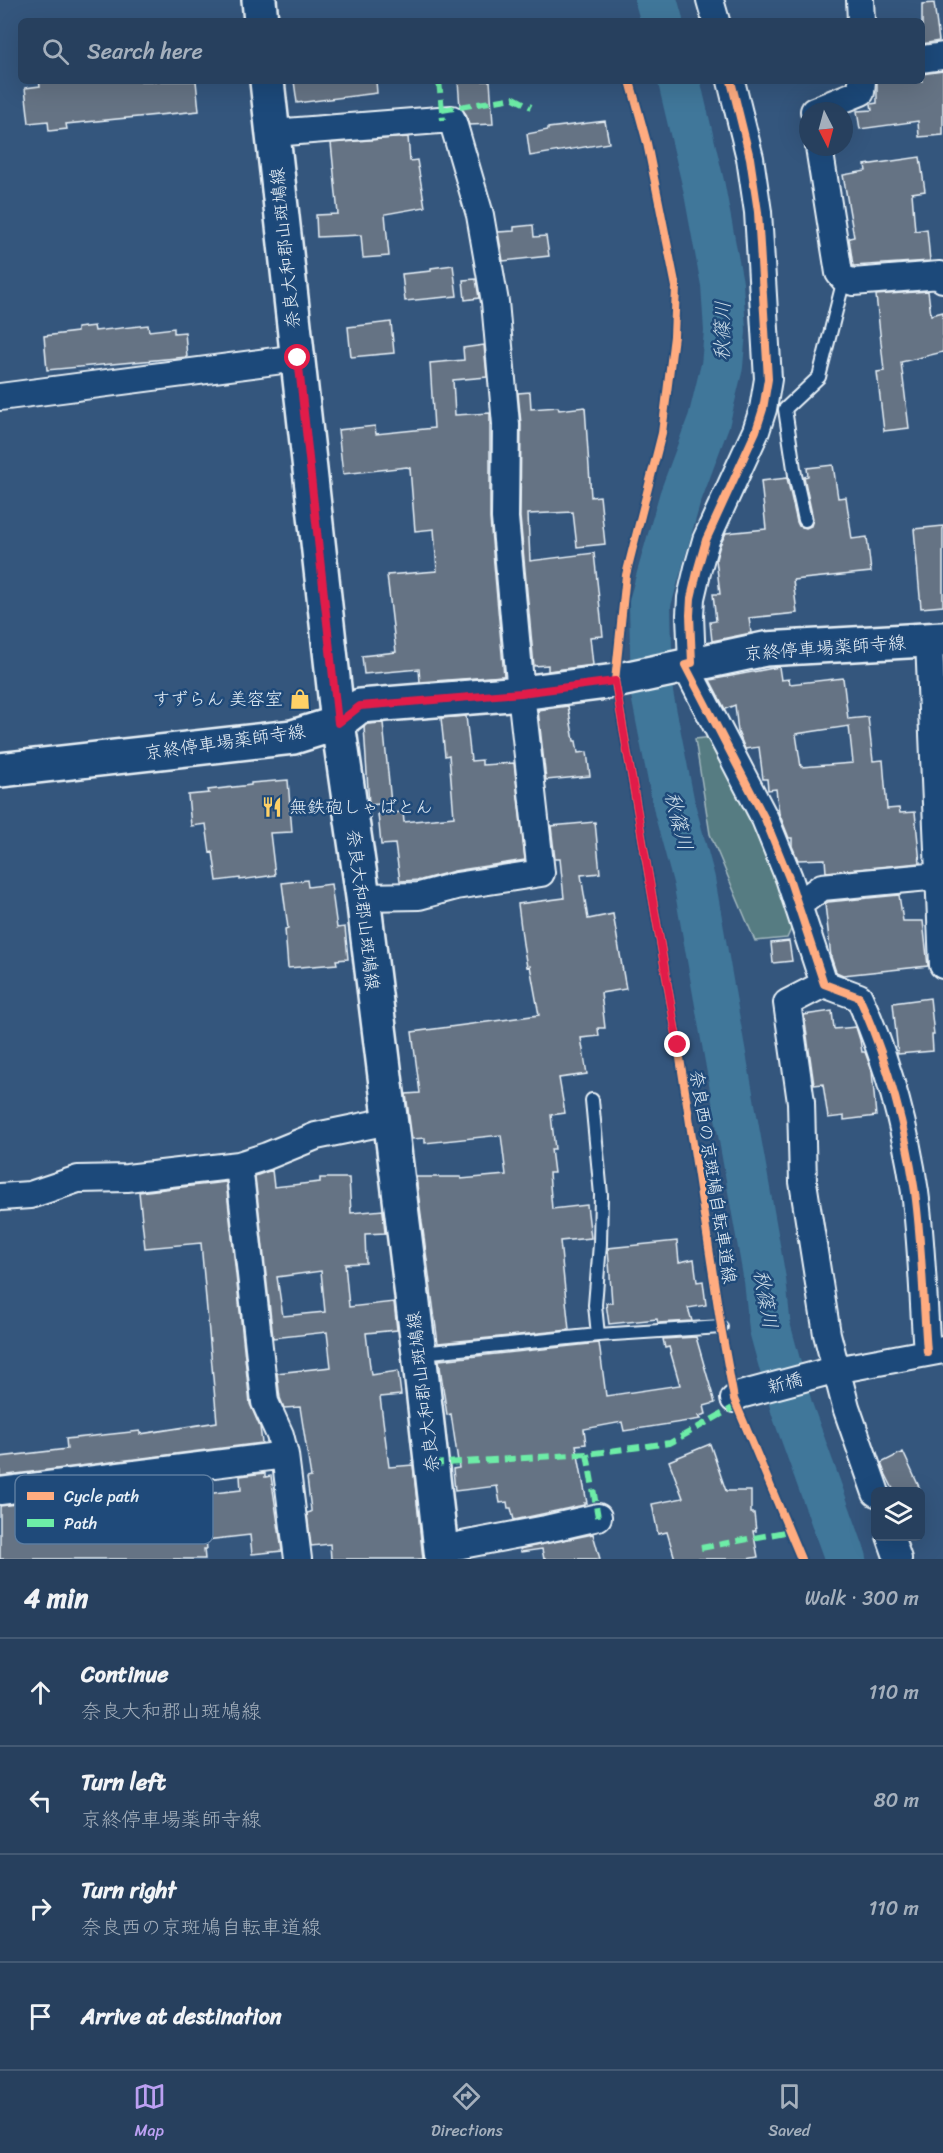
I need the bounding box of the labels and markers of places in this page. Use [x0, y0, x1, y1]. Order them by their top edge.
place label: すずらん 美容室 [152, 683, 283, 715]
shop icon: すずらん 美容室 [288, 687, 312, 711]
place label: 無鉄砲しゃばとん [289, 791, 433, 823]
restaurant icon: 無鉄砲しゃばとん [260, 795, 284, 819]

